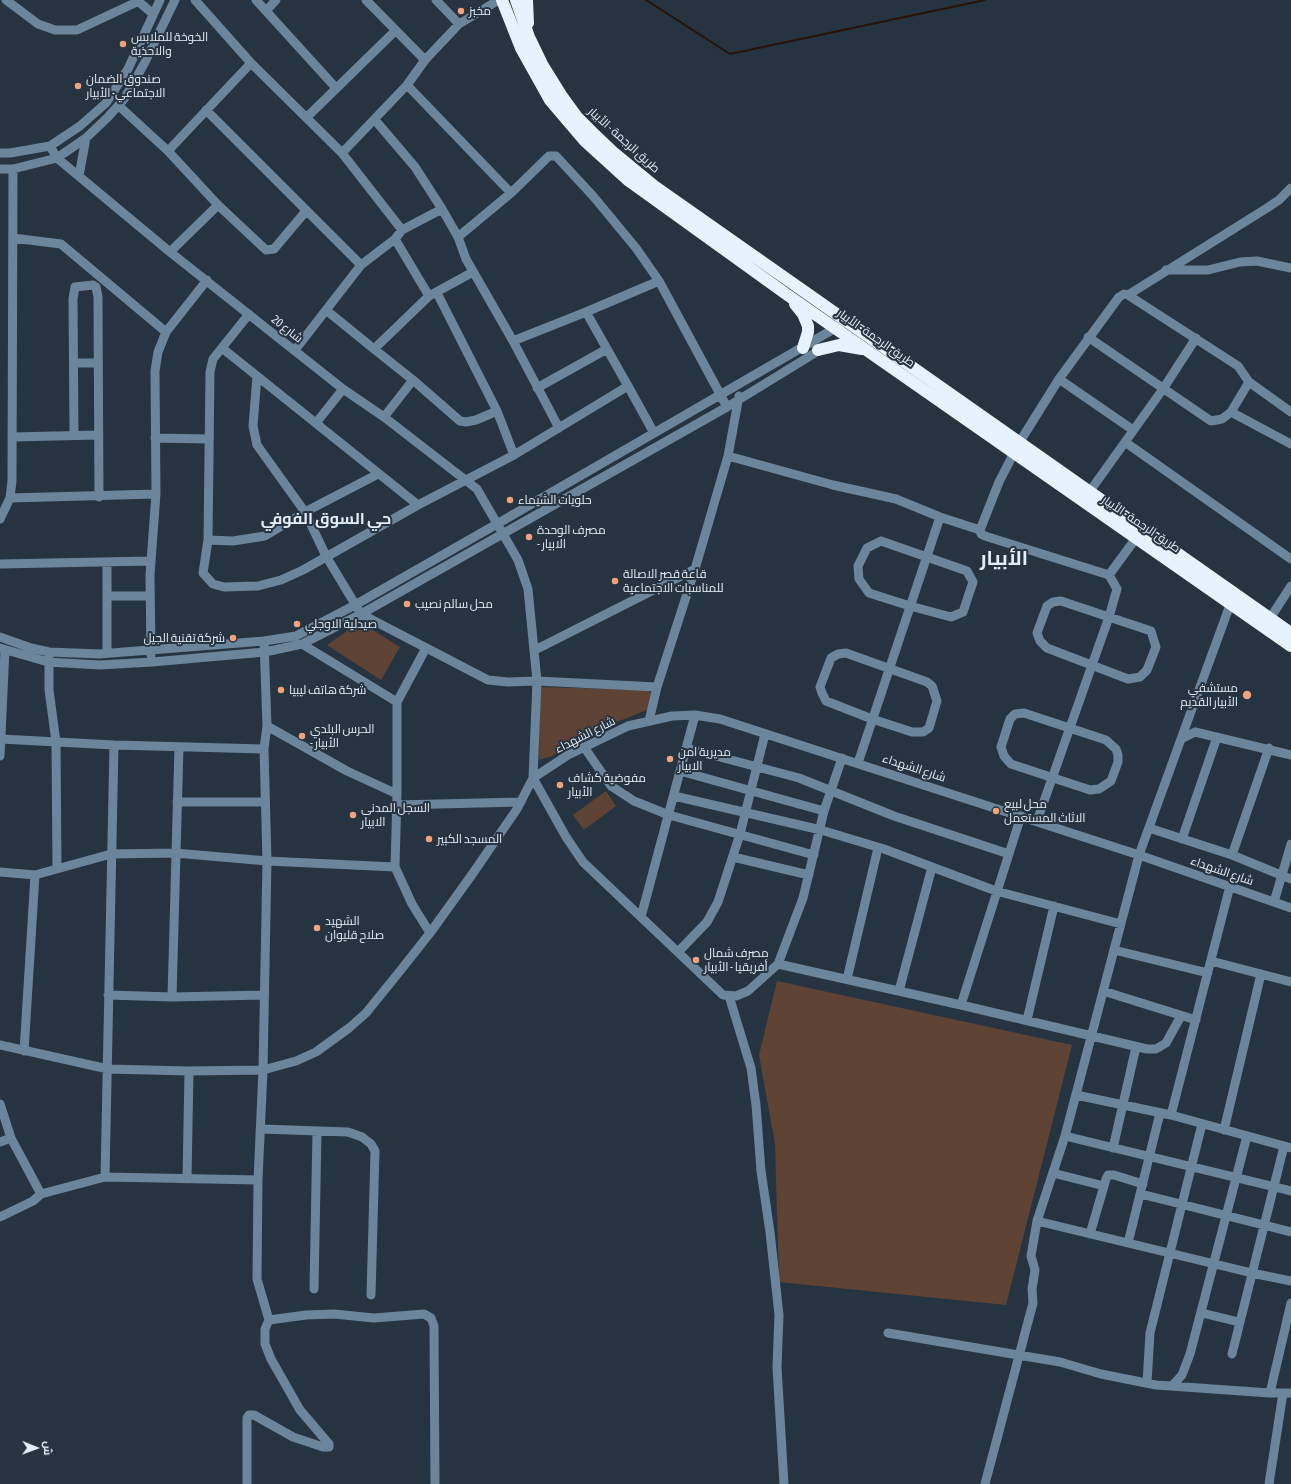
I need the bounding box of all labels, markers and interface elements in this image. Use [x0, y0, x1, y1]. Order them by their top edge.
place label: مخبز [469, 4, 491, 18]
marker: مخبز [456, 6, 466, 16]
place label: الخوخة للملابس والاحذية [131, 30, 208, 58]
marker: الخوخة للملابس والاحذية [118, 39, 128, 49]
place label: صندوق الضمان الاجتماعي- الأبيار [86, 72, 166, 100]
marker: صندوق الضمان الاجتماعي- الأبيار [73, 81, 83, 91]
street label: طريق الرجمة - الأبيار [585, 104, 663, 176]
street label: طريق الرجمة - الأبيار [834, 306, 918, 370]
street label: شارع 20 [268, 312, 306, 346]
street label: طريق الرجمة - الأبيار [1099, 492, 1183, 556]
place label: حلويات الشيماء [518, 493, 592, 507]
marker: حلويات الشيماء [505, 495, 515, 505]
district label: حي السوق الفوفي [261, 509, 391, 529]
place label: مصرف الوحدة - الابيار [537, 523, 606, 551]
marker: مصرف الوحدة - الابيار [524, 532, 534, 542]
district label: الأبيار [980, 547, 1028, 571]
place label: قاعة قصر الاصالة للمناسبات الاجتماعية [623, 567, 724, 595]
marker: قاعة قصر الاصالة للمناسبات الاجتماعية [610, 576, 620, 586]
place label: محل سالم نصيب [415, 597, 493, 611]
marker: محل سالم نصيب [402, 599, 412, 609]
place label: صيدلية الاوجلي [305, 617, 377, 631]
marker: صيدلية الاوجلي [292, 619, 302, 629]
place label: شركة تقنية الجيل [143, 631, 225, 645]
marker: شركة تقنية الجيل [228, 633, 238, 643]
place label: مستشفي الأبيار القديم [1180, 681, 1238, 709]
place label: شركة هاتف ليبيا [289, 683, 366, 697]
marker: شركة هاتف ليبيا [276, 685, 286, 695]
marker: مستشفي الأبيار القديم [1241, 689, 1253, 701]
street label: شارع الشهداء [552, 714, 618, 756]
place label: الحرس البلدي - الأبيار [310, 722, 374, 750]
marker: الحرس البلدي - الأبيار [297, 731, 307, 741]
place label: مديرية امن الابيار [678, 745, 731, 773]
street label: شارع الشهداء [880, 751, 948, 785]
marker: مديرية امن الابيار [665, 754, 675, 764]
place label: مفوضية كشاف الأبيار [568, 771, 646, 799]
marker: مفوضية كشاف الأبيار [555, 780, 565, 790]
place label: محل لبيع الاثاث المستعمل [1004, 797, 1085, 825]
place label: السجل المدني الابيار [361, 801, 430, 829]
marker: محل لبيع الاثاث المستعمل [991, 806, 1001, 816]
marker: السجل المدني الابيار [348, 810, 358, 820]
place label: المسجد الكبير [437, 832, 502, 846]
marker: المسجد الكبير [424, 834, 434, 844]
street label: شارع الشهداء [1189, 853, 1255, 889]
place label: الشهيد صلاح قليوان [325, 914, 384, 942]
marker: الشهيد صلاح قليوان [312, 923, 322, 933]
place label: مصرف شمال أفريقيا - الأبيار [704, 946, 769, 974]
marker: مصرف شمال أفريقيا - الأبيار [691, 955, 701, 965]
north arrow [16, 1428, 56, 1468]
text: ش [42, 1441, 54, 1455]

